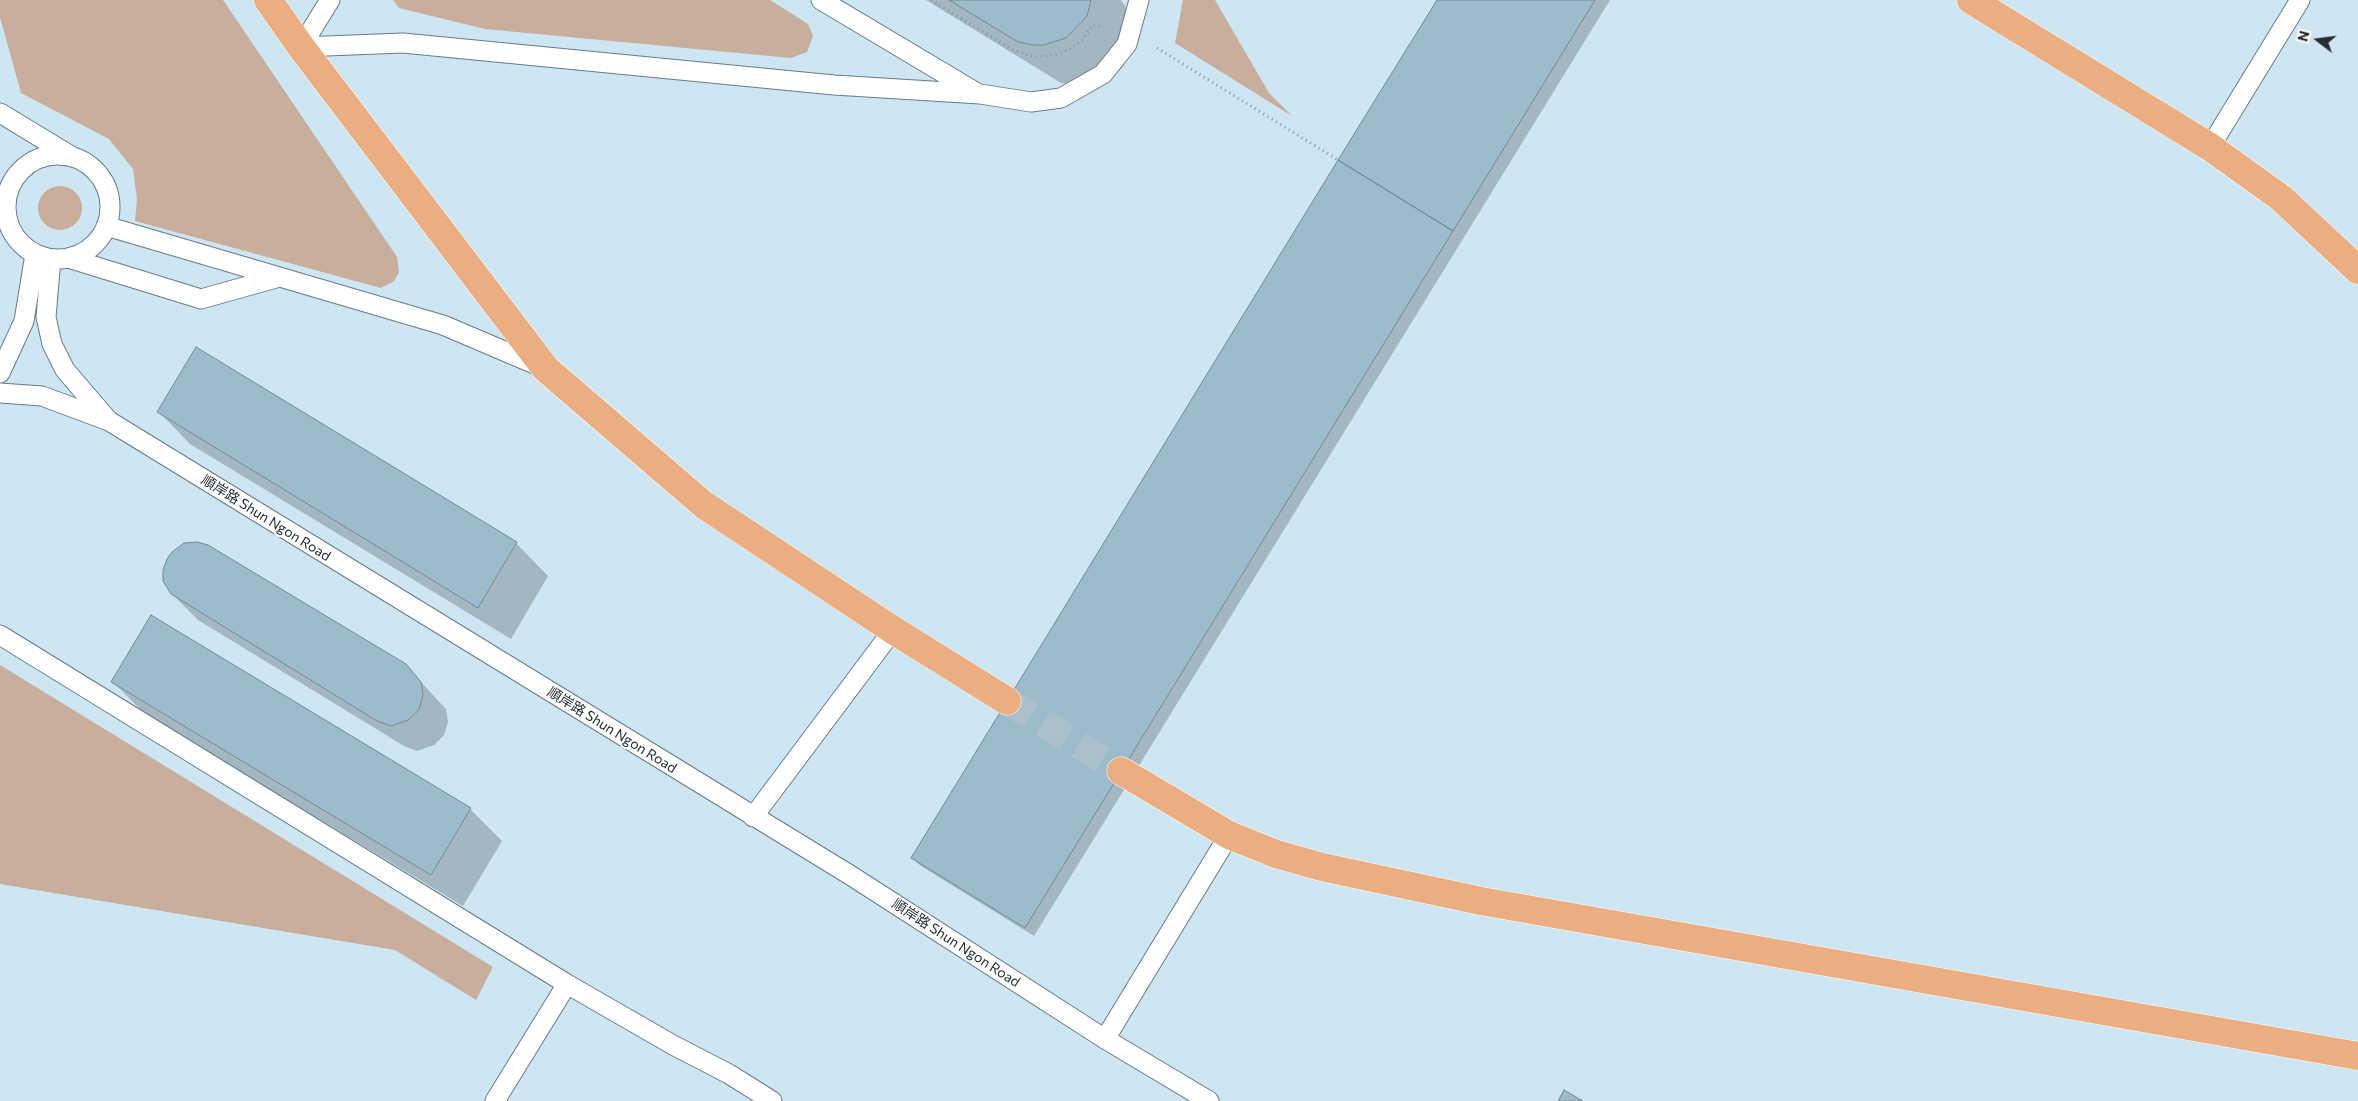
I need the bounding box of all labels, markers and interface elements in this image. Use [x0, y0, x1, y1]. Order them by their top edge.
north arrow [2293, 15, 2343, 65]
text: N [2293, 29, 2313, 43]
street label: 順岸路 Shun Ngon Road [198, 471, 334, 565]
street label: 順岸路 Shun Ngon Road [544, 683, 680, 777]
street label: 順岸路 Shun Ngon Road [889, 895, 1023, 991]

